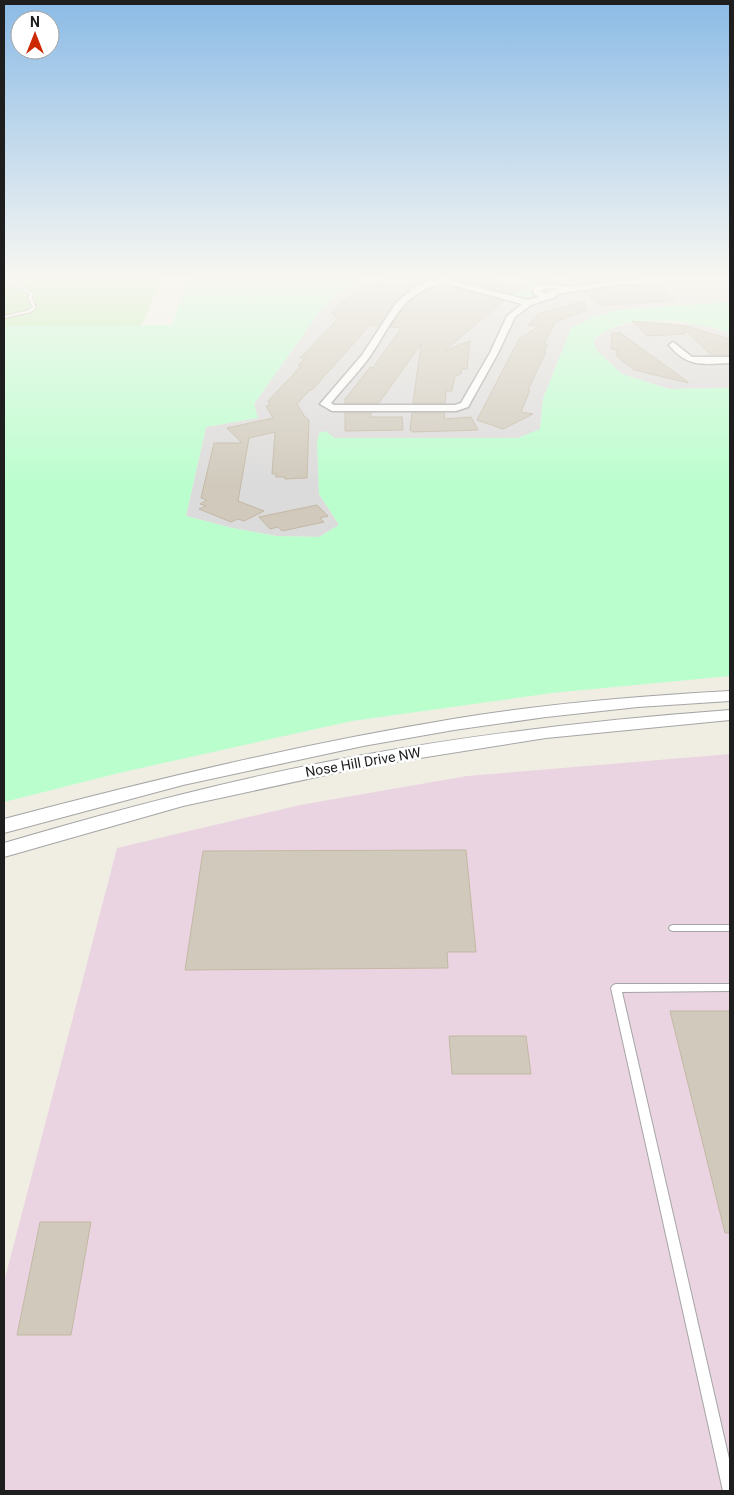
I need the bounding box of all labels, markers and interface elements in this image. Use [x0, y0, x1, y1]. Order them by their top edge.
north arrow [10, 10, 60, 60]
text: N [30, 14, 40, 30]
street label: Nose Hill Drive NW [304, 744, 423, 780]

